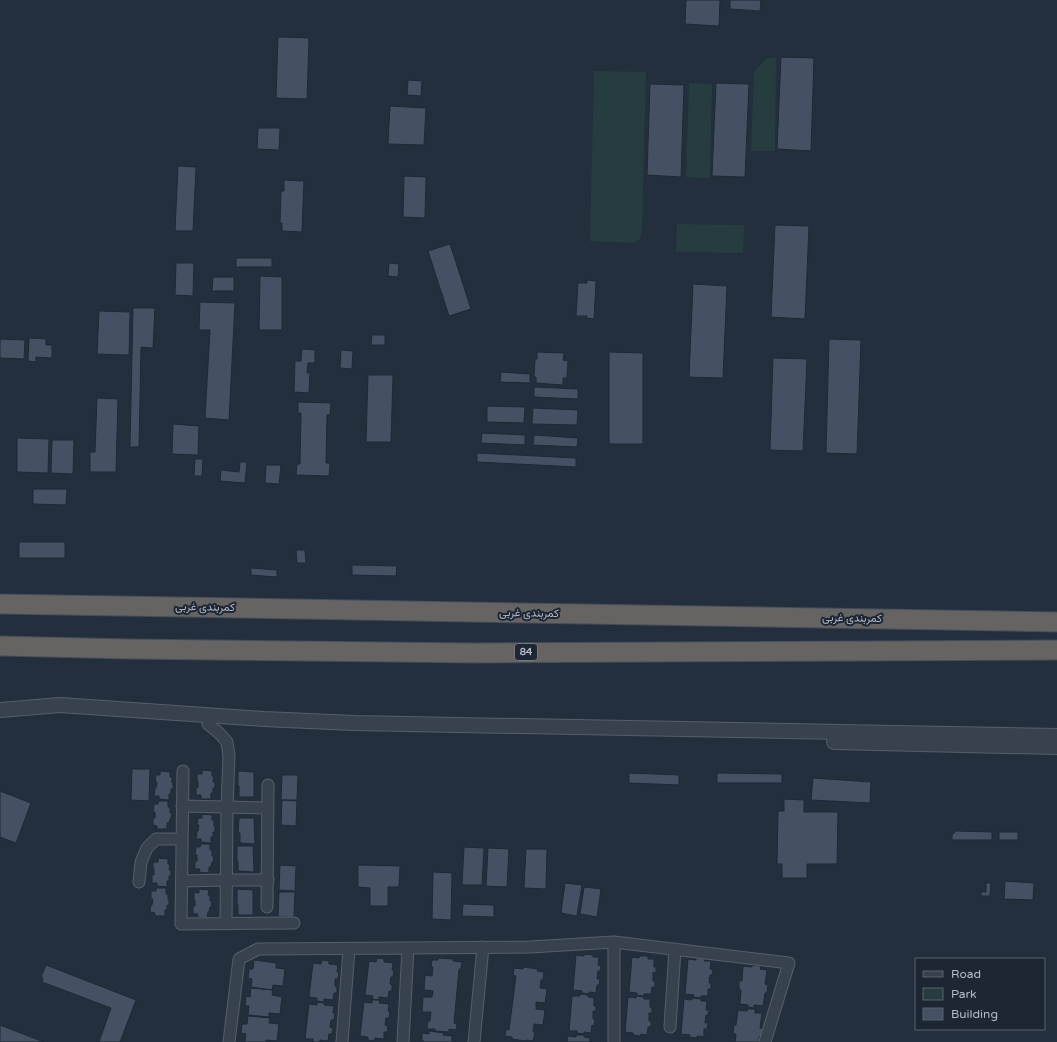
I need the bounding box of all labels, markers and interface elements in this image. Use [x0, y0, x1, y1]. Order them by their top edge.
street label: کمربندی غربی [175, 600, 235, 614]
street label: کمربندی غربی [499, 606, 559, 620]
street label: کمربندی غربی [822, 611, 882, 625]
road number: 84 [515, 644, 537, 660]
legend [915, 958, 1045, 1030]
text: Road [951, 967, 981, 981]
text: Park [951, 987, 977, 1001]
text: Building [951, 1007, 998, 1021]

